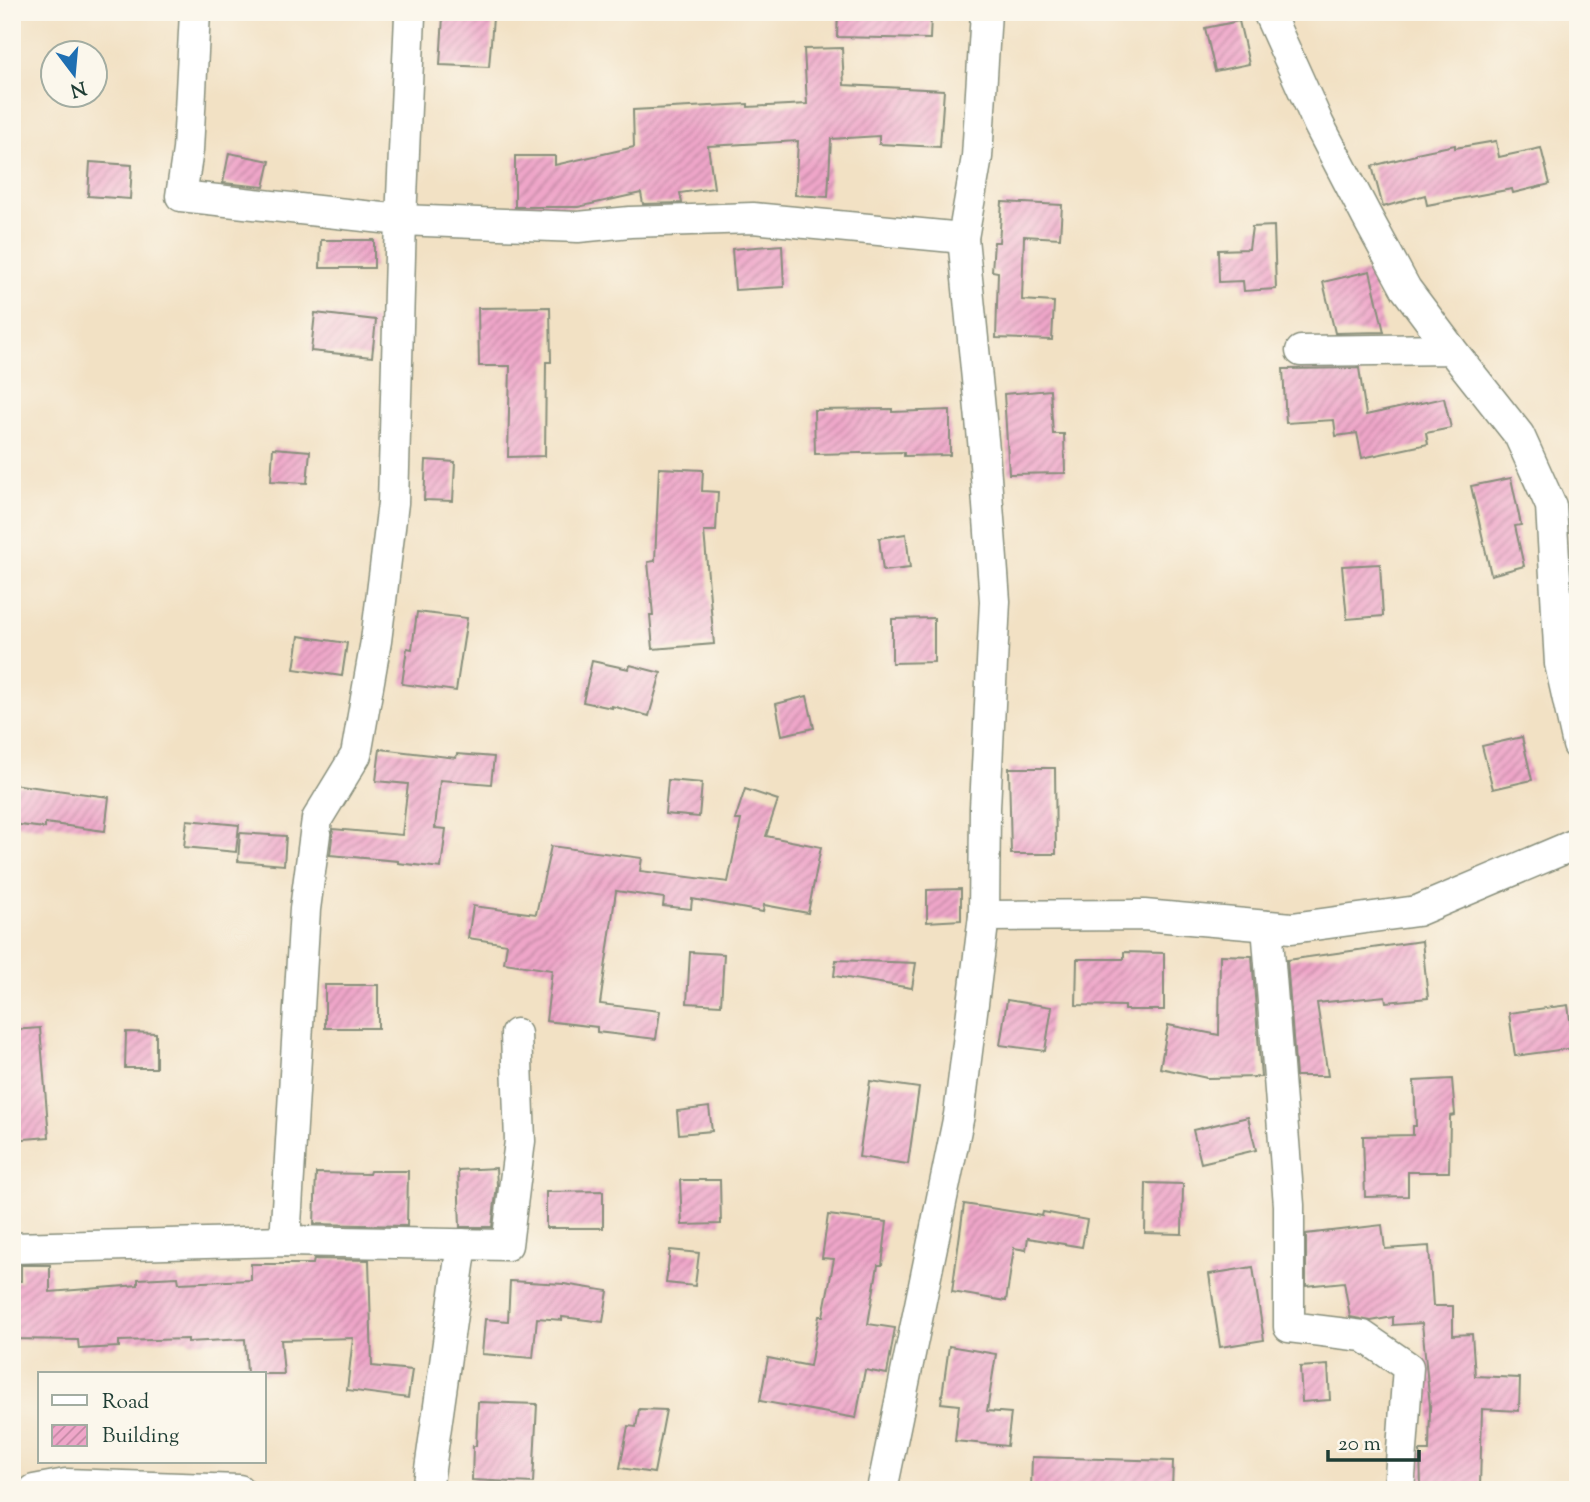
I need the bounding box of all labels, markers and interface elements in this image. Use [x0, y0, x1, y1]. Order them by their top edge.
north arrow [38, 38, 108, 108]
text: N [67, 73, 89, 103]
legend [38, 1372, 266, 1464]
text: Road [102, 1388, 149, 1418]
scale bar [1328, 1418, 1418, 1462]
text: Building [102, 1422, 179, 1452]
text: 20 m [1338, 1430, 1381, 1460]

